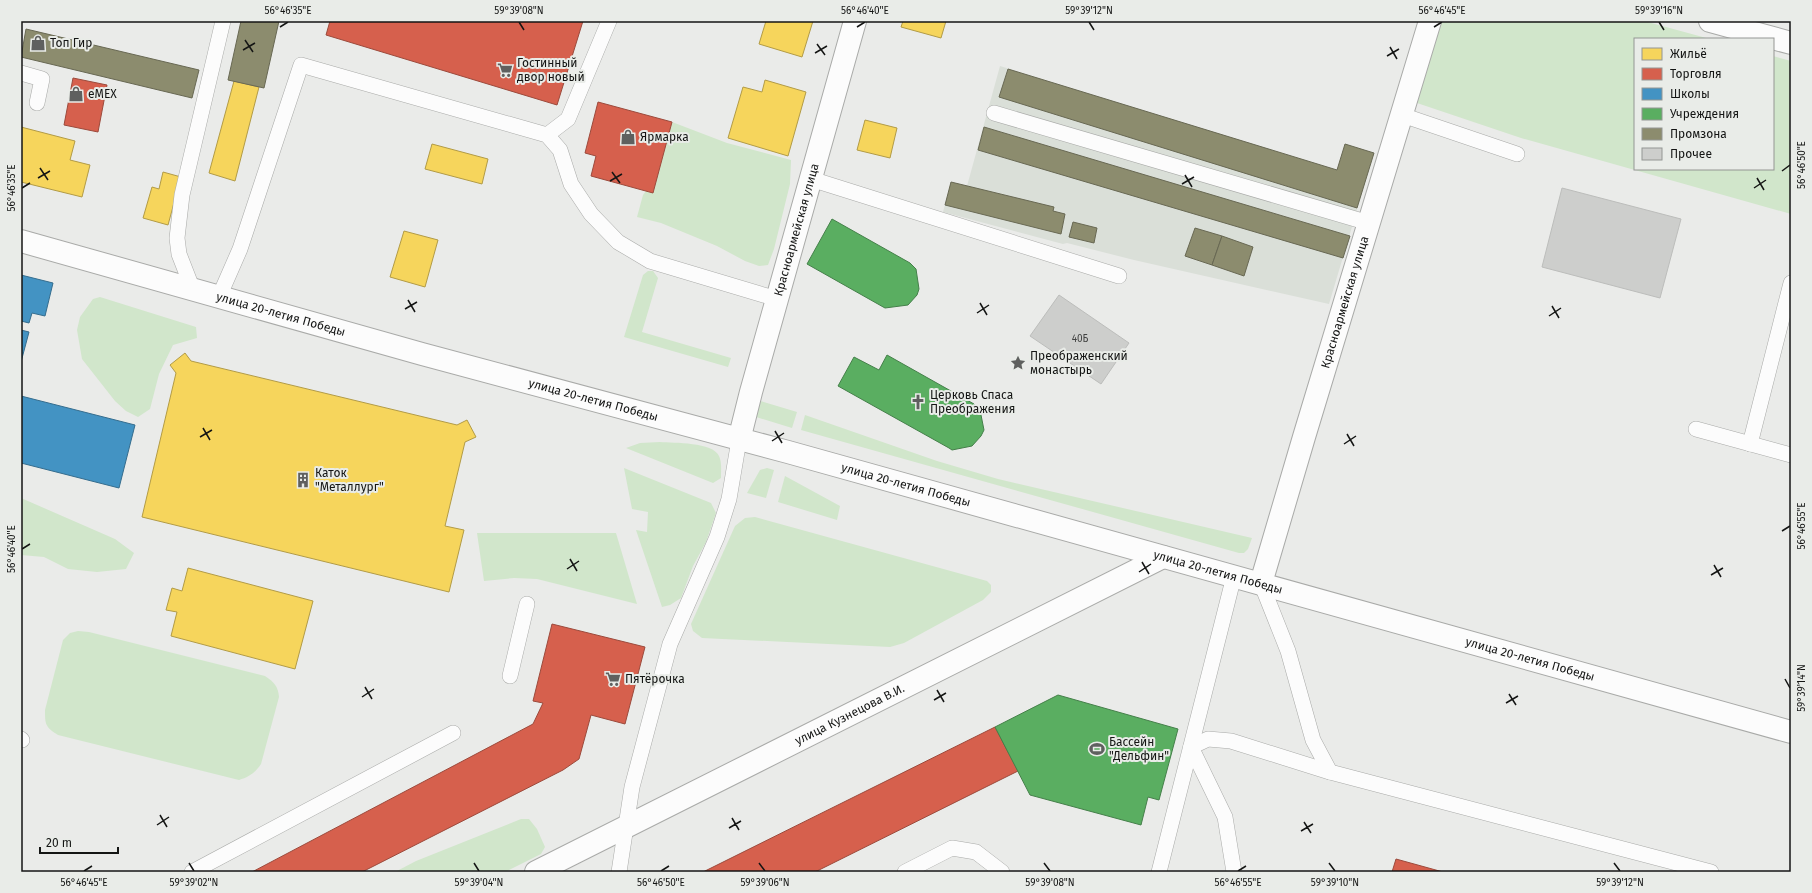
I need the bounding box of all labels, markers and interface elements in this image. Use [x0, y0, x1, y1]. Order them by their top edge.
text: 56°46'35"E [264, 5, 312, 17]
text: 59°39'08"N [494, 5, 544, 17]
text: 56°46'40"E [841, 5, 889, 17]
text: 59°39'12"N [1065, 5, 1113, 17]
text: 56°46'45"E [1419, 5, 1465, 17]
text: 59°39'16"N [1635, 5, 1683, 17]
shop icon: Топ Гир [29, 34, 47, 52]
place label: Топ Гир [50, 36, 92, 50]
legend [1634, 38, 1774, 170]
text: Жильё [1670, 47, 1707, 61]
place label: Гостинный двор новый [517, 56, 585, 84]
supermarket icon: Гостинный двор новый [496, 61, 514, 79]
text: Торговля [1670, 67, 1722, 81]
shop icon: eMEX [67, 85, 85, 103]
place label: eMEX [88, 87, 117, 101]
text: Школы [1670, 87, 1710, 101]
text: Учреждения [1670, 107, 1739, 121]
text: Промзона [1670, 127, 1727, 141]
shop icon: Ярмарка [619, 128, 637, 146]
place label: Ярмарка [640, 130, 689, 144]
text: 56°46'50"E [1796, 141, 1808, 189]
text: Прочее [1670, 147, 1712, 161]
street label: Красноармейская улица [771, 162, 822, 298]
text: 56°46'35"E [6, 164, 18, 212]
street label: Красноармейская улица [1318, 234, 1371, 370]
street label: улица 20-летия Победы [215, 289, 347, 339]
house number: 40Б [1072, 333, 1089, 345]
place label: Преображенский монастырь [1030, 349, 1128, 377]
place icon: Преображенский монастырь [1009, 354, 1027, 372]
street label: улица 20-летия Победы [527, 376, 660, 424]
place label: Церковь Спаса Преображения [930, 388, 1015, 416]
church icon: Церковь Спаса Преображения [909, 393, 927, 411]
street label: улица 20-летия Победы [840, 460, 972, 510]
place label: Каток "Металлург" [315, 466, 384, 494]
building icon: Каток "Металлург" [294, 471, 312, 489]
text: 56°46'55"E [1796, 502, 1808, 550]
text: 56°46'40"E [6, 525, 18, 573]
street label: улица 20-летия Победы [1152, 547, 1284, 597]
street label: улица 20-летия Победы [1464, 634, 1596, 684]
text: 59°39'14"N [1796, 664, 1808, 712]
supermarket icon: Пятёрочка [604, 670, 622, 688]
place label: Пятёрочка [625, 672, 685, 686]
street label: улица Кузнецова В.И. [793, 681, 907, 748]
place label: Бассейн "Дельфин" [1109, 735, 1169, 763]
sports icon: Бассейн "Дельфин" [1088, 740, 1106, 758]
scale bar [40, 829, 118, 855]
text: 20 m [46, 836, 72, 850]
text: 56°46'45"E [61, 877, 107, 889]
text: 59°39'02"N [170, 877, 218, 889]
text: 59°39'04"N [455, 877, 503, 889]
text: 56°46'50"E [637, 877, 685, 889]
text: 59°39'06"N [740, 877, 790, 889]
text: 59°39'08"N [1025, 877, 1075, 889]
text: 56°46'55"E [1214, 877, 1262, 889]
text: 59°39'10"N [1311, 877, 1359, 889]
text: 59°39'12"N [1596, 877, 1644, 889]

